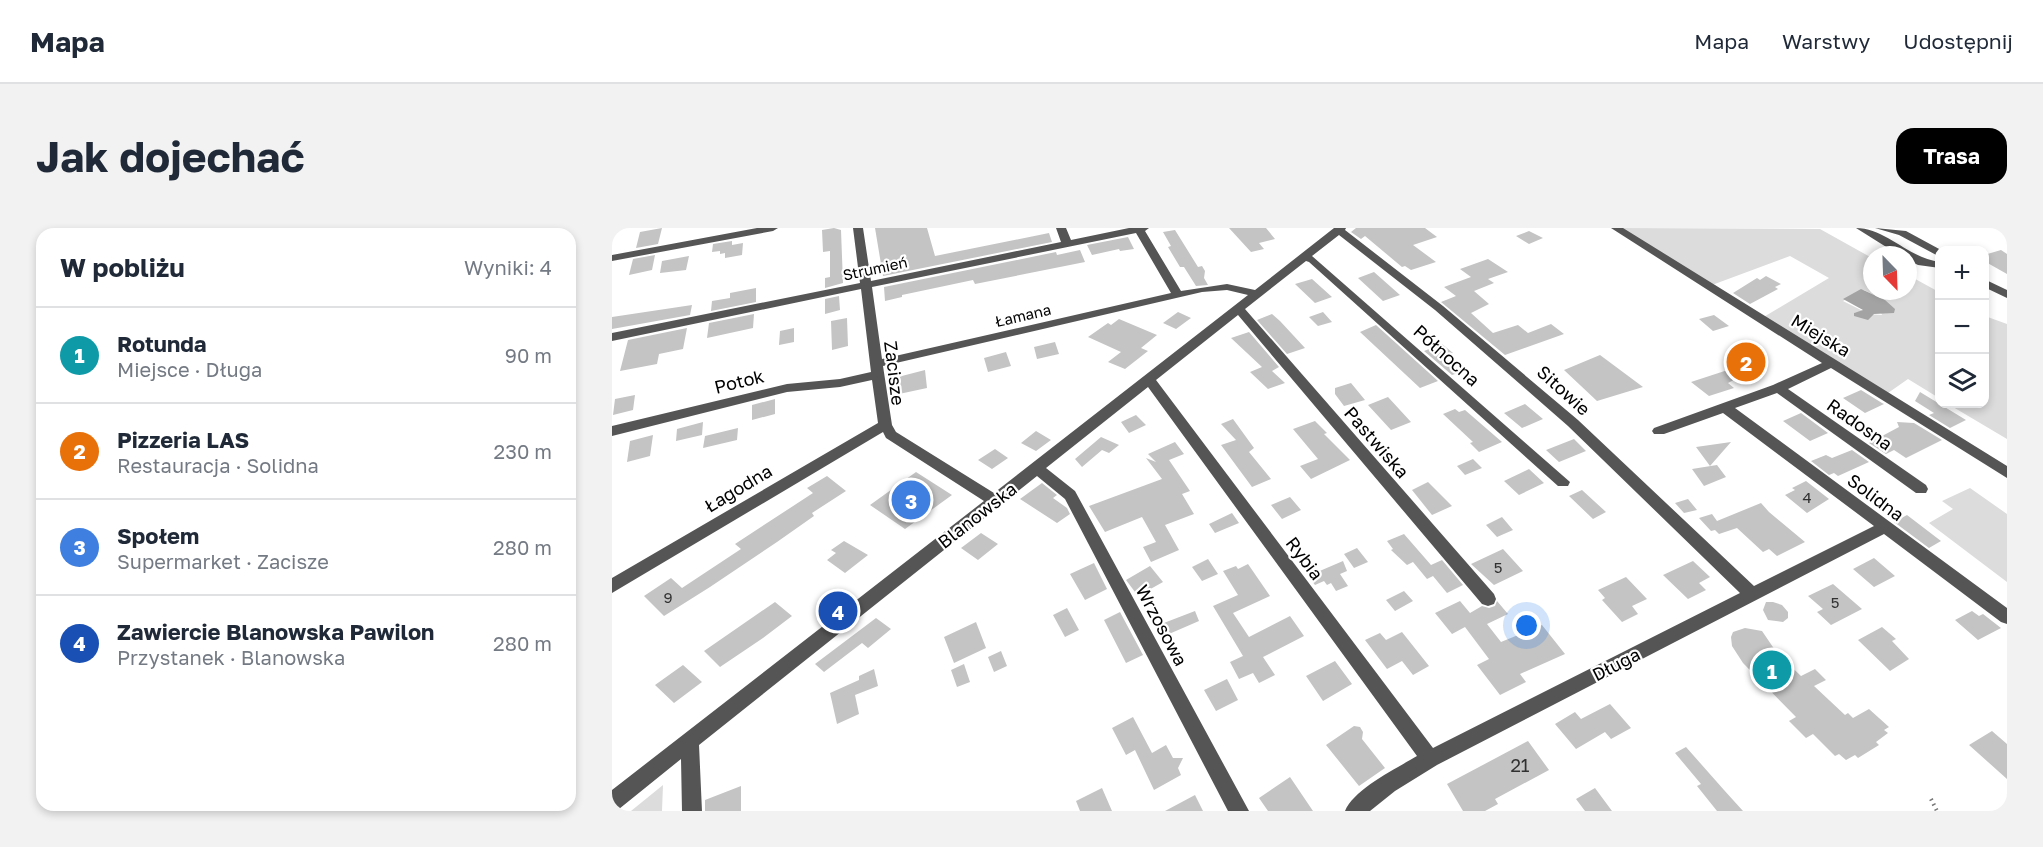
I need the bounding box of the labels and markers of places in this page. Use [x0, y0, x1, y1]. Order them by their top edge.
pin: 2 [1726, 340, 1766, 384]
pin: 3 [892, 478, 930, 522]
pin: 4 [818, 588, 858, 634]
pin: 1 [1752, 648, 1792, 692]

